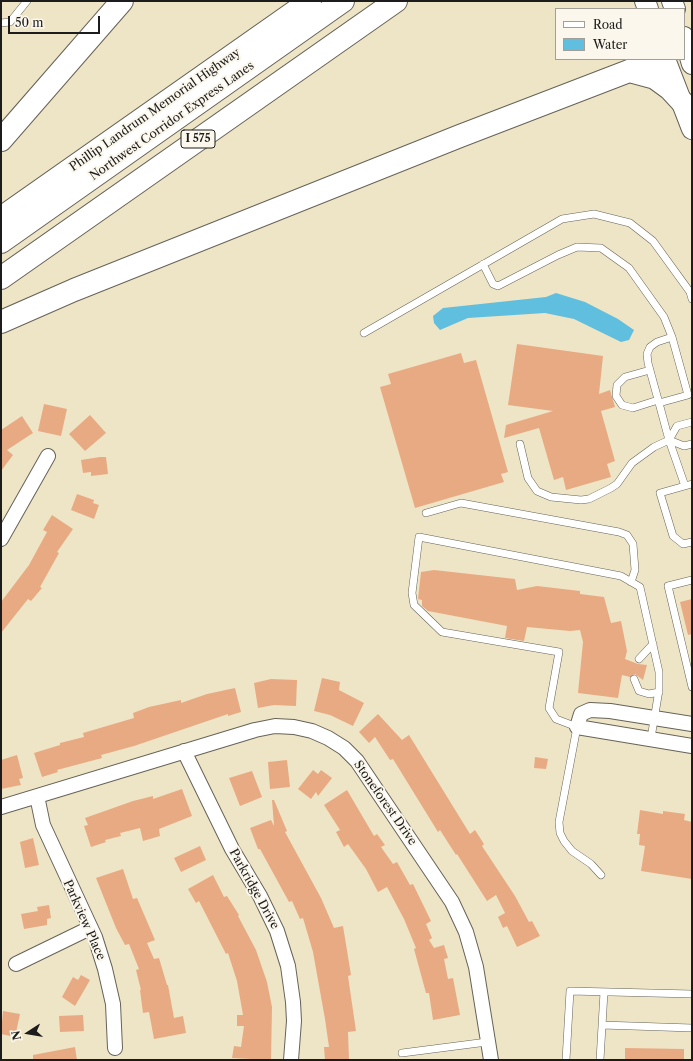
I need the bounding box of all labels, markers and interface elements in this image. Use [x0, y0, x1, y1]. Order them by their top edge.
scale bar [10, 8, 102, 34]
legend [555, 8, 685, 60]
text: 50 m [15, 15, 44, 30]
text: Road [593, 17, 623, 32]
text: Water [593, 37, 627, 52]
street label: Phillip Landrum Memorial Highway [67, 45, 243, 175]
street label: Northwest Corridor Express Lanes [87, 59, 257, 183]
road number: I 575 [181, 130, 215, 148]
street label: Stoneforest Drive [350, 758, 420, 848]
street label: Parkridge Drive [226, 846, 282, 932]
street label: Parkview Place [60, 878, 108, 962]
north arrow [8, 1013, 48, 1053]
text: N [8, 1029, 24, 1042]

